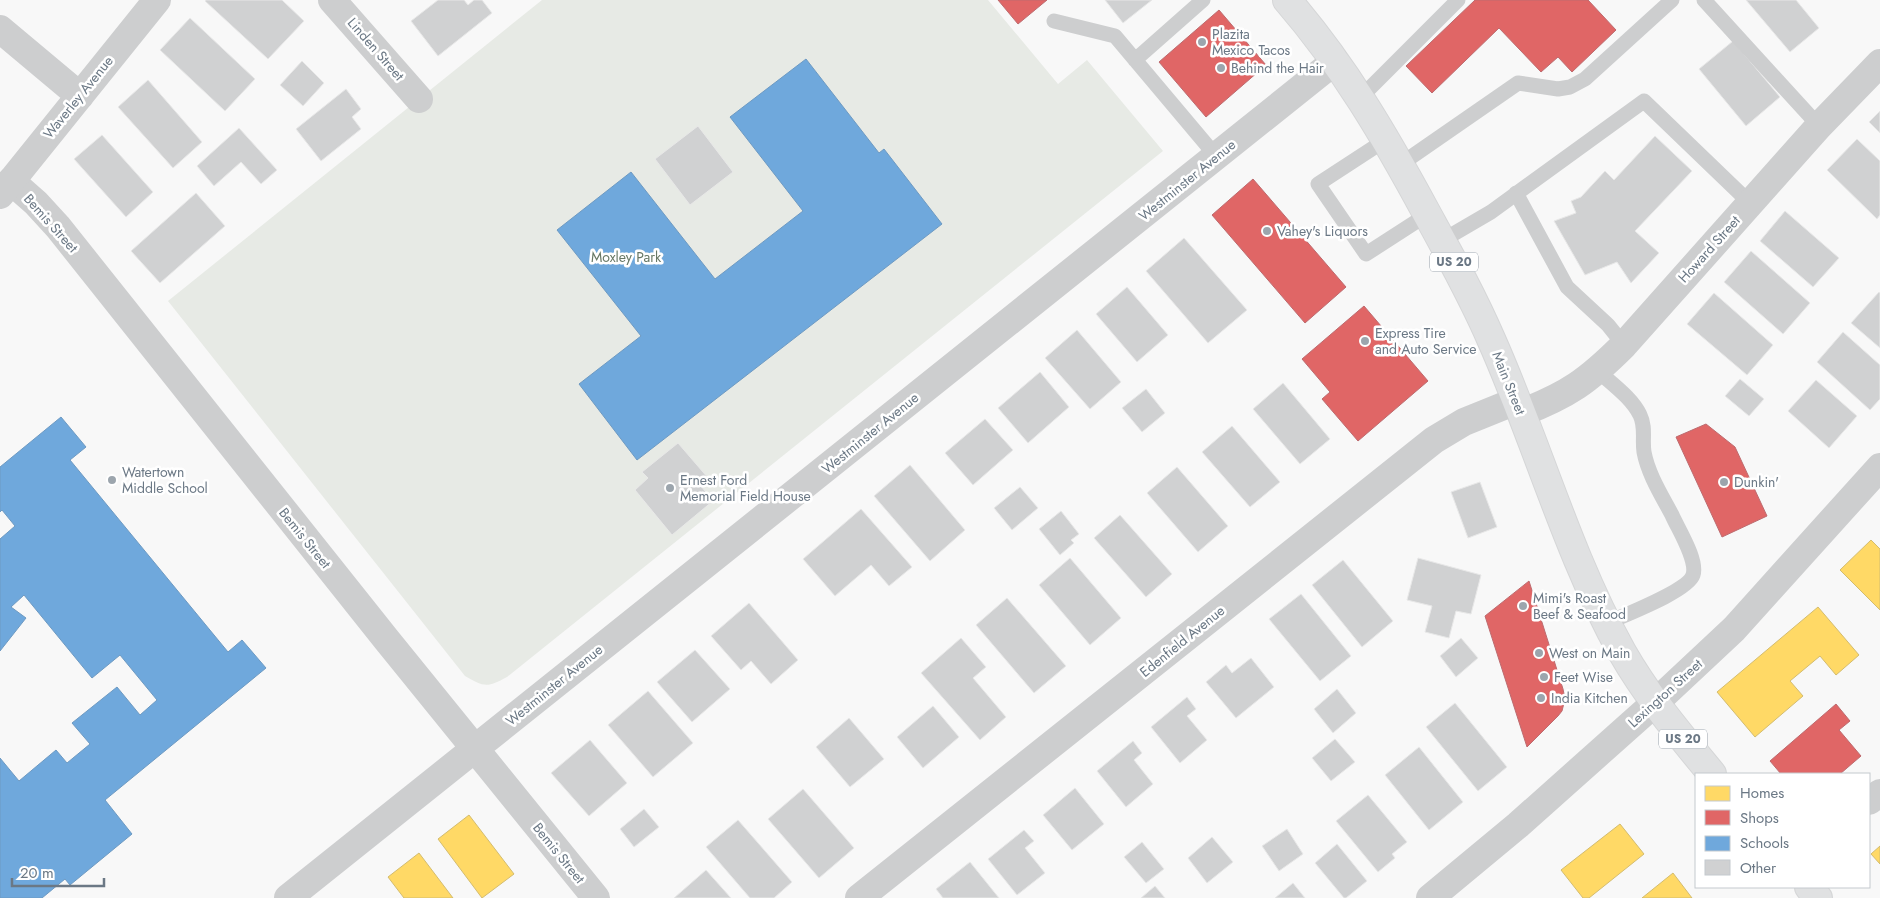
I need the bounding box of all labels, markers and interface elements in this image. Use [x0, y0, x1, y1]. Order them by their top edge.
street label: Linden Street [343, 13, 409, 85]
place label: Plazita Mexico Tacos [1212, 24, 1291, 60]
marker: Plazita Mexico Tacos [1196, 36, 1208, 48]
street label: Waverley Avenue [38, 51, 118, 143]
place label: Behind the Hair [1231, 58, 1324, 78]
marker: Behind the Hair [1215, 62, 1227, 74]
street label: Westminster Avenue [1134, 135, 1240, 225]
street label: Bemis Street [19, 189, 83, 257]
street label: Howard Street [1673, 211, 1745, 287]
place label: Vahey's Liquors [1277, 221, 1368, 241]
marker: Vahey's Liquors [1261, 225, 1273, 237]
park label: Moxley Park [591, 247, 662, 267]
road number: US 20 [1430, 252, 1478, 272]
place label: Express Tire and Auto Service [1375, 323, 1477, 359]
marker: Express Tire and Auto Service [1359, 335, 1371, 347]
street label: Main Street [1487, 348, 1531, 418]
street label: Westminster Avenue [817, 388, 923, 478]
place label: Watertown Middle School [122, 462, 208, 498]
place label: Ernest Ford Memorial Field House [680, 470, 811, 506]
place label: Dunkin' [1734, 472, 1779, 492]
marker: Watertown Middle School [106, 474, 118, 486]
marker: Dunkin' [1718, 476, 1730, 488]
marker: Ernest Ford Memorial Field House [664, 482, 676, 494]
street label: Bemis Street [274, 503, 336, 573]
place label: Mimi's Roast Beef & Seafood [1533, 588, 1626, 624]
street label: Edenfield Avenue [1135, 600, 1229, 682]
marker: Mimi's Roast Beef & Seafood [1517, 600, 1529, 612]
street label: Westminster Avenue [501, 640, 607, 730]
place label: West on Main [1549, 643, 1630, 663]
marker: West on Main [1533, 647, 1545, 659]
street label: Lexington Street [1623, 654, 1707, 732]
place label: Feet Wise [1554, 667, 1613, 687]
marker: Feet Wise [1538, 671, 1550, 683]
place label: India Kitchen [1551, 688, 1628, 708]
marker: India Kitchen [1535, 692, 1547, 704]
road number: US 20 [1659, 730, 1707, 749]
legend [1695, 773, 1870, 888]
text: Homes [1740, 782, 1784, 804]
text: Shops [1740, 807, 1779, 829]
street label: Bemis Street [528, 818, 590, 888]
text: Schools [1740, 832, 1789, 854]
scale bar [12, 856, 105, 888]
text: Other [1740, 857, 1777, 879]
text: 20 m [20, 862, 54, 884]

